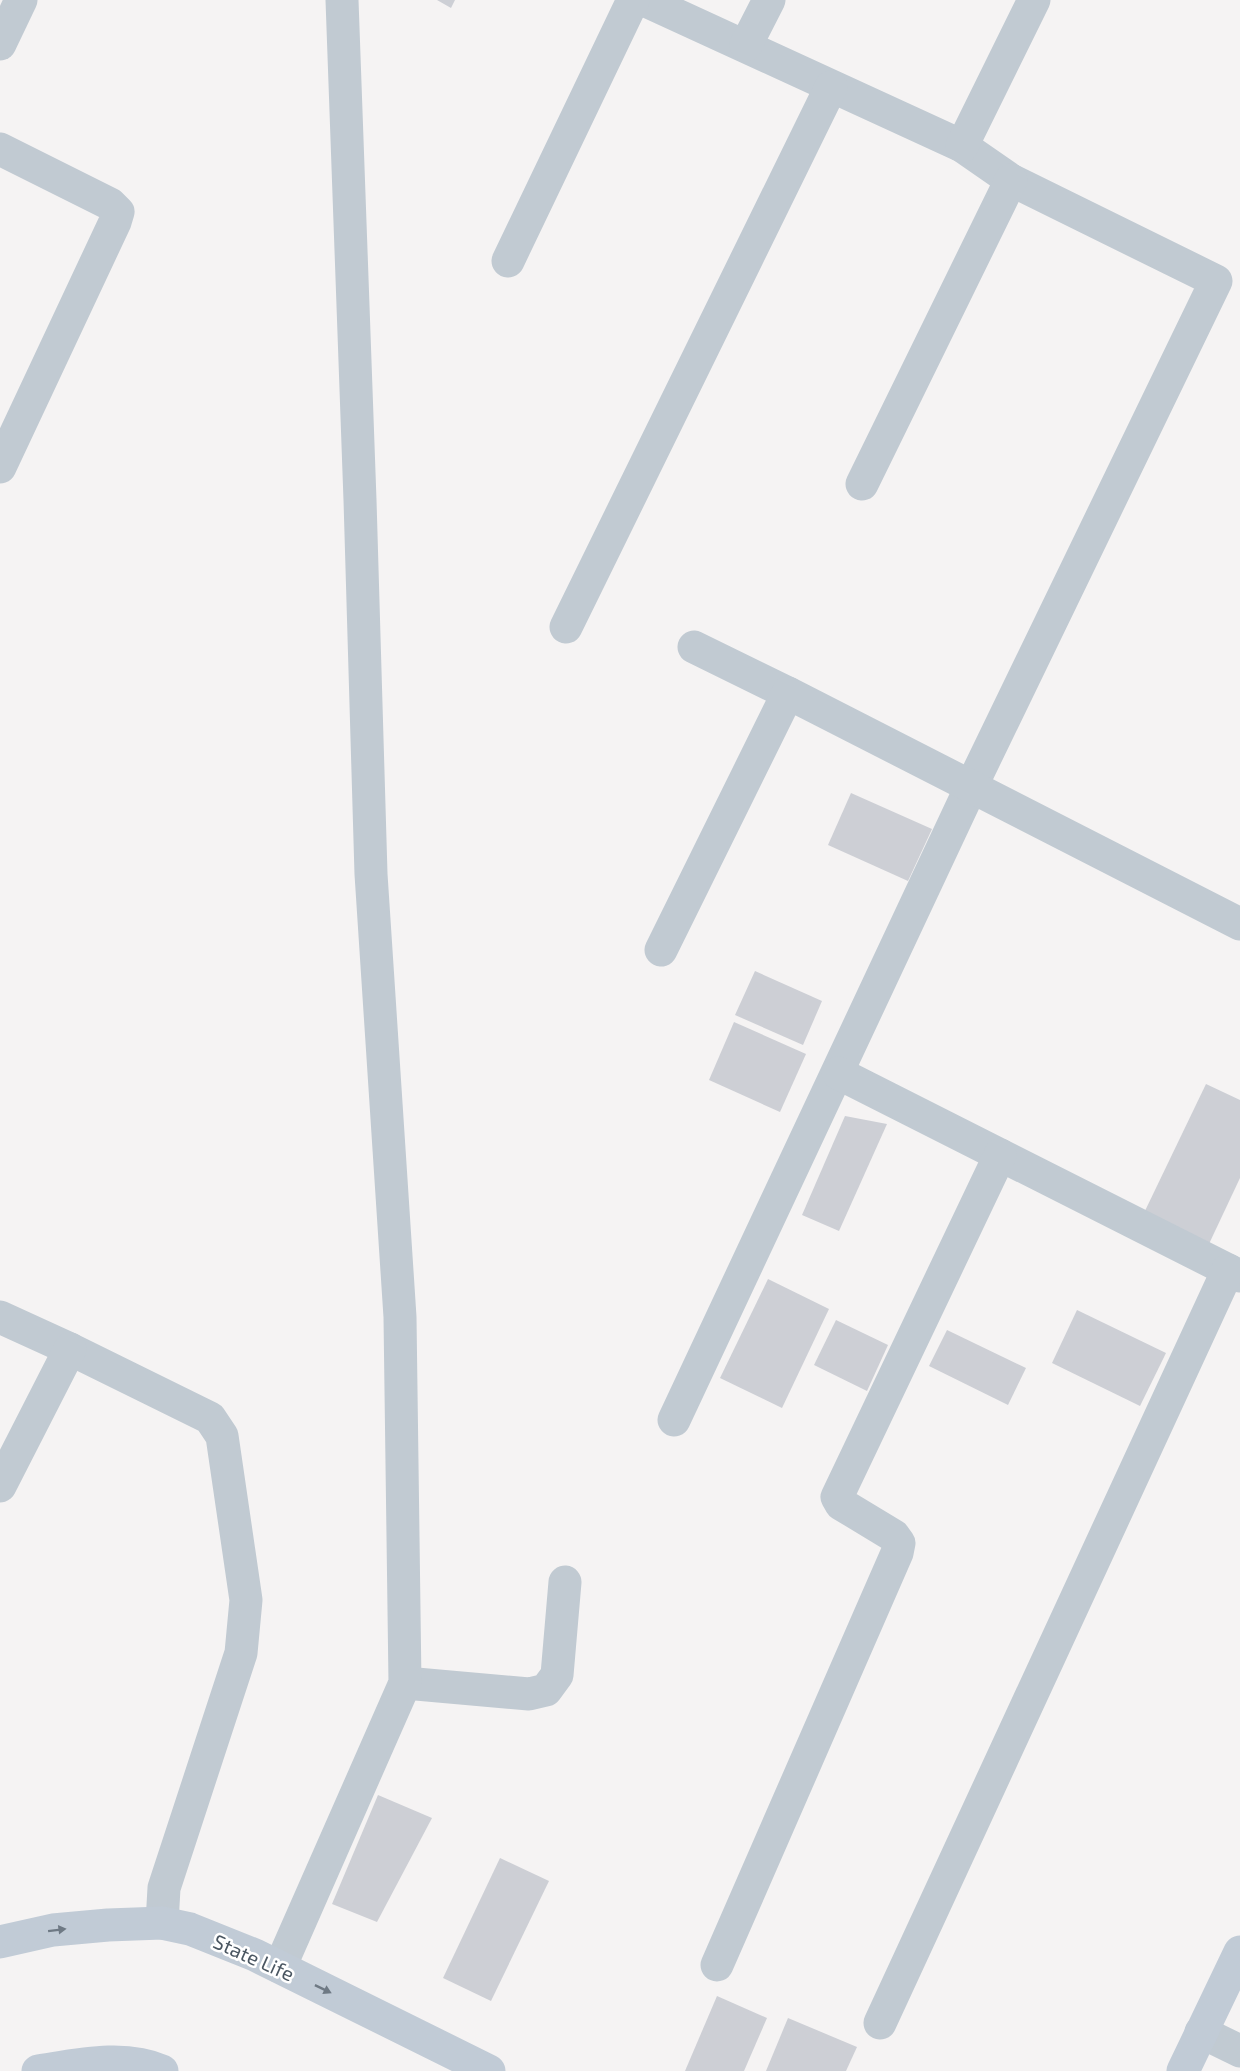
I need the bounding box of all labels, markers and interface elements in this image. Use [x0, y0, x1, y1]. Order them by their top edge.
one-way arrow [48, 1925, 67, 1935]
street label: State Life [210, 1929, 298, 1985]
one-way arrow [314, 1984, 331, 1993]

